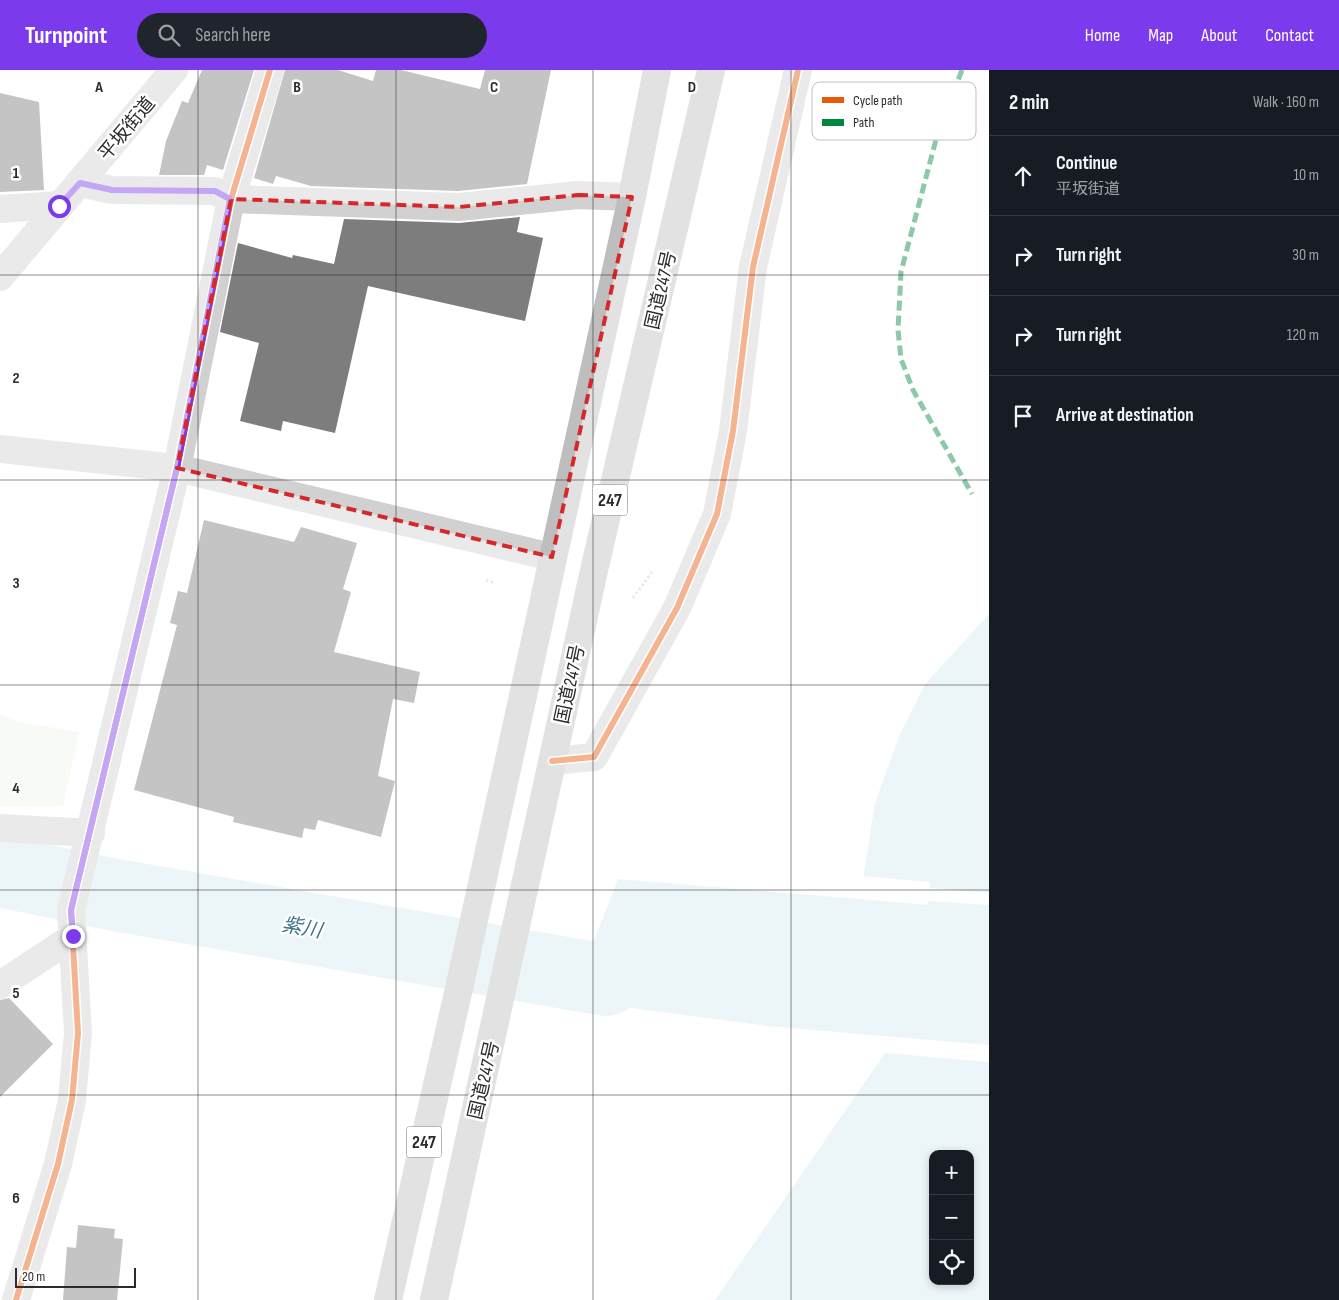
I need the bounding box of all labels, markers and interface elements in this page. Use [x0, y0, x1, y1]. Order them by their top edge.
search box [137, 13, 487, 58]
text: Turnpoint [25, 21, 107, 50]
icon: search [155, 21, 183, 49]
text: Search here [195, 24, 271, 47]
text: Home [1085, 25, 1120, 46]
text: Map [1148, 25, 1173, 46]
text: About [1201, 25, 1237, 46]
text: Contact [1265, 25, 1314, 46]
text: A [94, 78, 103, 97]
text: B [293, 78, 301, 97]
text: C [490, 78, 498, 97]
text: D [688, 78, 696, 97]
legend [812, 82, 976, 140]
text: 2 min [1009, 90, 1049, 115]
street label: 平坂街道 [94, 92, 160, 165]
text: Cycle path [853, 92, 903, 109]
text: Walk · 160 m [1253, 93, 1319, 112]
text: Path [853, 114, 874, 131]
text: Continue [1056, 152, 1117, 175]
icon: ahead [1009, 162, 1037, 190]
text: 1 [13, 164, 20, 183]
text: 10 m [1293, 166, 1319, 185]
text: 平坂街道 [1056, 180, 1120, 199]
route start [48, 195, 71, 218]
icon: right [1009, 242, 1037, 270]
text: Turn right [1056, 244, 1121, 267]
text: 30 m [1292, 246, 1319, 265]
street label: 国道247号 [641, 249, 682, 332]
icon: right [1009, 322, 1037, 350]
text: Turn right [1056, 324, 1121, 347]
text: 120 m [1287, 326, 1319, 345]
text: 2 [12, 369, 20, 388]
icon: arrive [1009, 402, 1037, 430]
text: Arrive at destination [1056, 404, 1194, 427]
road number: 247 [592, 484, 628, 516]
text: 3 [12, 574, 20, 593]
street label: 国道247号 [551, 643, 590, 726]
text: 4 [12, 779, 20, 798]
water label: 紫川 [280, 913, 326, 944]
route end [62, 925, 85, 948]
text: 5 [12, 984, 20, 1003]
street label: 国道247号 [464, 1039, 505, 1122]
road number: 247 [406, 1126, 442, 1158]
map controls [929, 1150, 974, 1285]
button: + [929, 1150, 974, 1195]
text: 6 [12, 1189, 20, 1208]
button: − [929, 1195, 974, 1240]
button: locate [929, 1240, 974, 1285]
scale bar [15, 1265, 136, 1288]
text: 20 m [22, 1268, 45, 1285]

